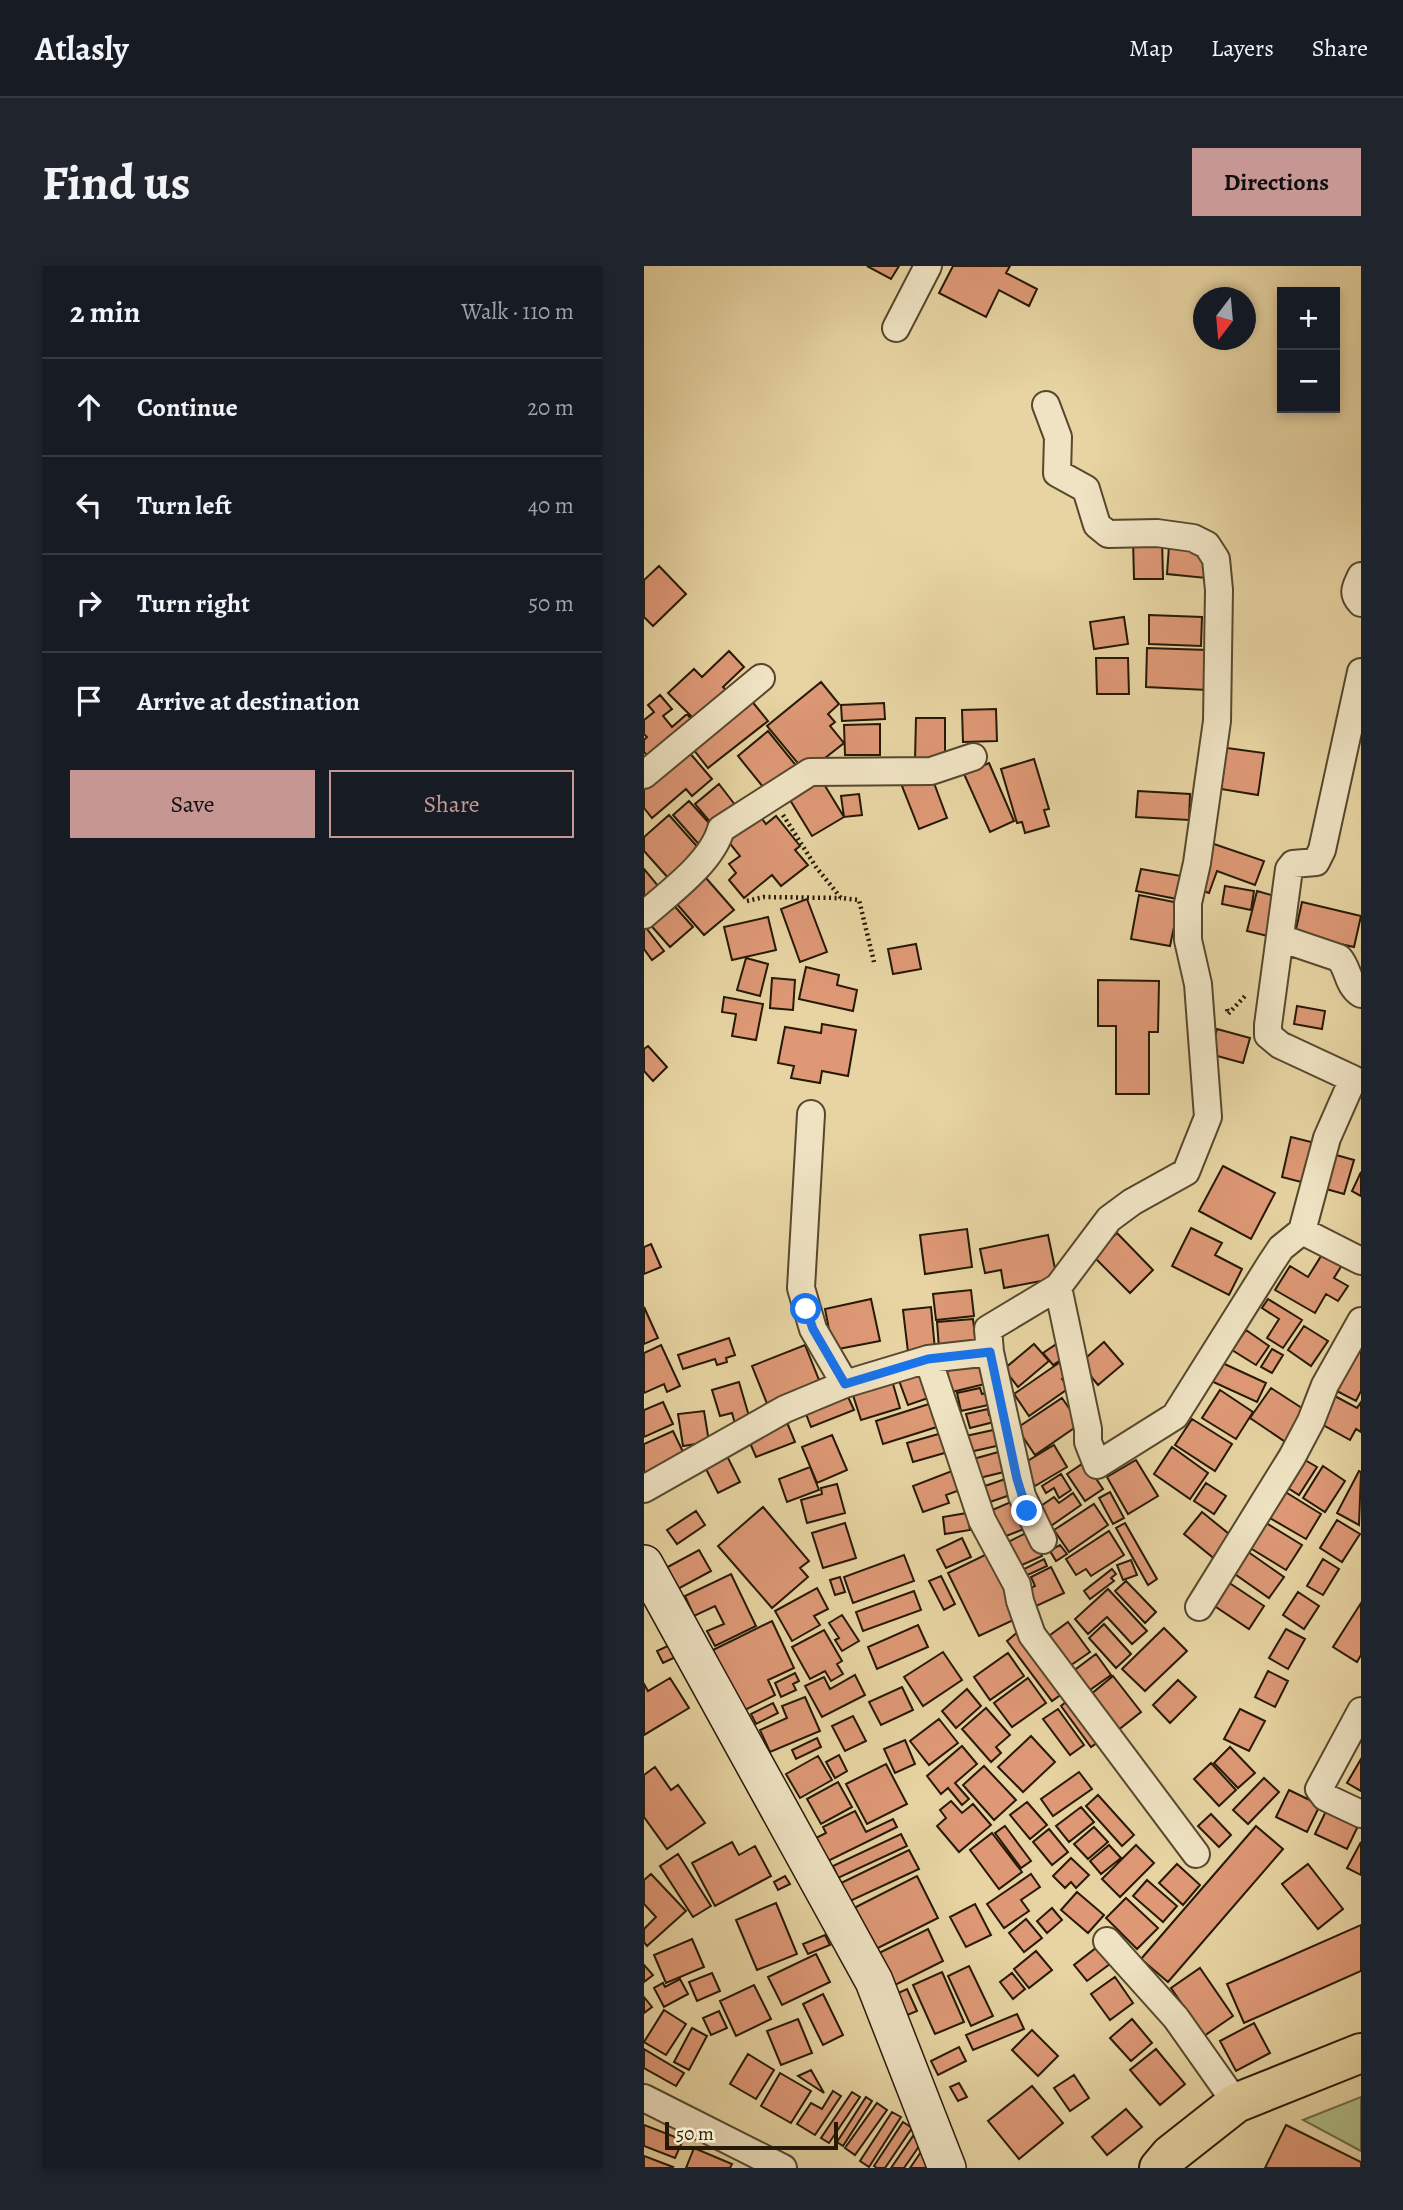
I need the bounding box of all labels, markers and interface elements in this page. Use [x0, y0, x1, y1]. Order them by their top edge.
text: Atlasly [35, 26, 129, 71]
text: Map [1129, 32, 1173, 64]
text: Layers [1211, 32, 1274, 64]
text: Share [1312, 32, 1368, 64]
button: Directions [1192, 148, 1361, 216]
text: Find us [42, 149, 190, 216]
north arrow [1193, 287, 1256, 350]
map controls [1277, 287, 1340, 413]
button: + [1277, 287, 1340, 350]
text: 2 min [70, 292, 140, 332]
text: Walk · 110 m [461, 296, 574, 327]
button: − [1277, 350, 1340, 413]
icon: ahead [70, 388, 108, 426]
text: Continue [137, 390, 238, 425]
text: 20 m [527, 392, 574, 423]
icon: left [70, 486, 108, 524]
text: Turn left [137, 488, 232, 523]
text: 40 m [528, 490, 574, 521]
icon: right [70, 584, 108, 622]
text: Turn right [137, 586, 250, 621]
text: 50 m [528, 588, 574, 619]
icon: arrive [70, 682, 108, 720]
text: Arrive at destination [137, 684, 360, 719]
button: Save [70, 770, 315, 838]
button: Share [329, 770, 574, 838]
route start [790, 1293, 821, 1324]
route end [1011, 1495, 1042, 1526]
scale bar [665, 2119, 838, 2151]
text: 50 m [676, 2121, 714, 2147]

